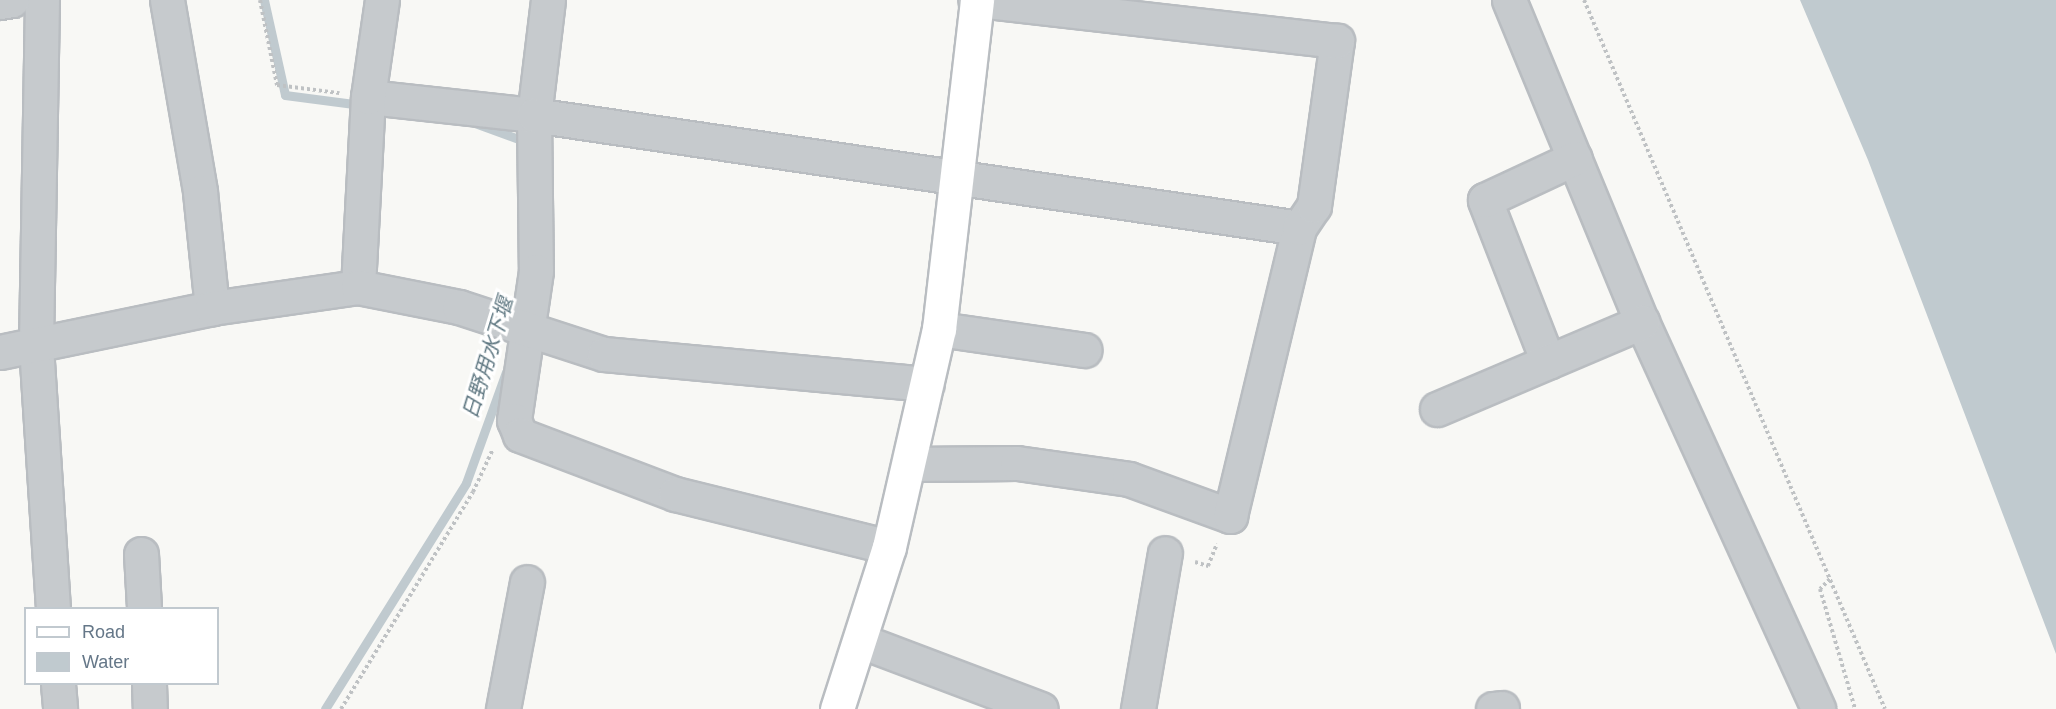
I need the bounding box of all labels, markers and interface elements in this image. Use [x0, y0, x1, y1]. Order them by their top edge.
water label: 日野用水下堰 [458, 294, 518, 422]
legend [24, 607, 219, 685]
text: Road [82, 622, 125, 642]
text: Water [82, 652, 129, 672]

